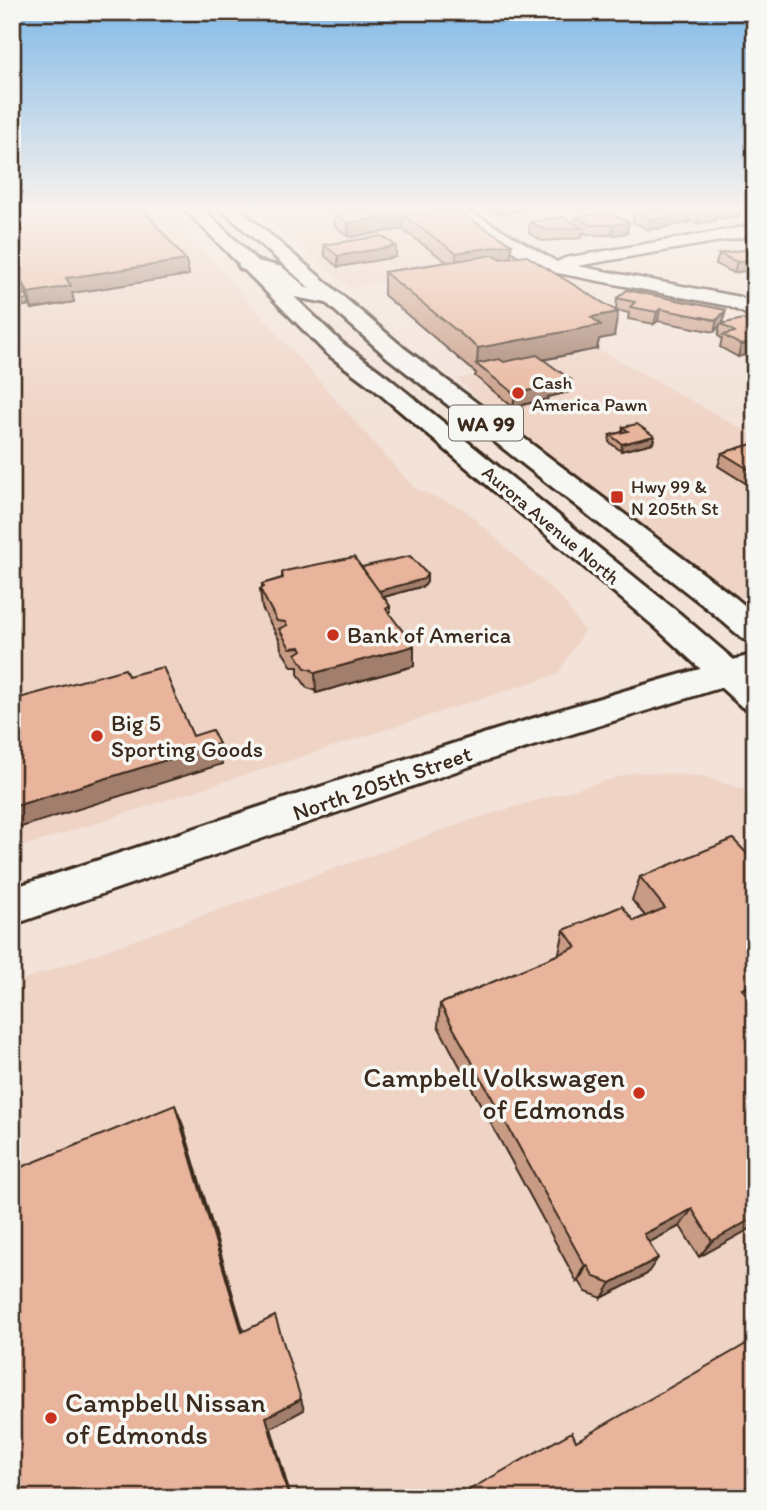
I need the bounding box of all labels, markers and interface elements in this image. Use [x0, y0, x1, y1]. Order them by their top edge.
place label: Cash America Pawn [532, 371, 647, 416]
marker: Cash America Pawn [510, 385, 526, 401]
road number: WA 99 [449, 406, 523, 440]
street label: Aurora Avenue North [477, 461, 625, 590]
place label: Hwy 99 & N 205th St [631, 475, 719, 520]
marker: Hwy 99 & N 205th St [609, 489, 625, 505]
place label: Bank of America [347, 621, 511, 649]
marker: Bank of America [325, 627, 341, 643]
place label: Big 5 Sporting Goods [111, 709, 263, 763]
marker: Big 5 Sporting Goods [89, 728, 105, 744]
street label: North 205th Street [289, 739, 476, 827]
place label: Campbell Volkswagen of Edmonds [363, 1060, 625, 1126]
marker: Campbell Volkswagen of Edmonds [631, 1085, 647, 1101]
place label: Campbell Nissan of Edmonds [65, 1385, 266, 1451]
marker: Campbell Nissan of Edmonds [43, 1410, 59, 1426]

